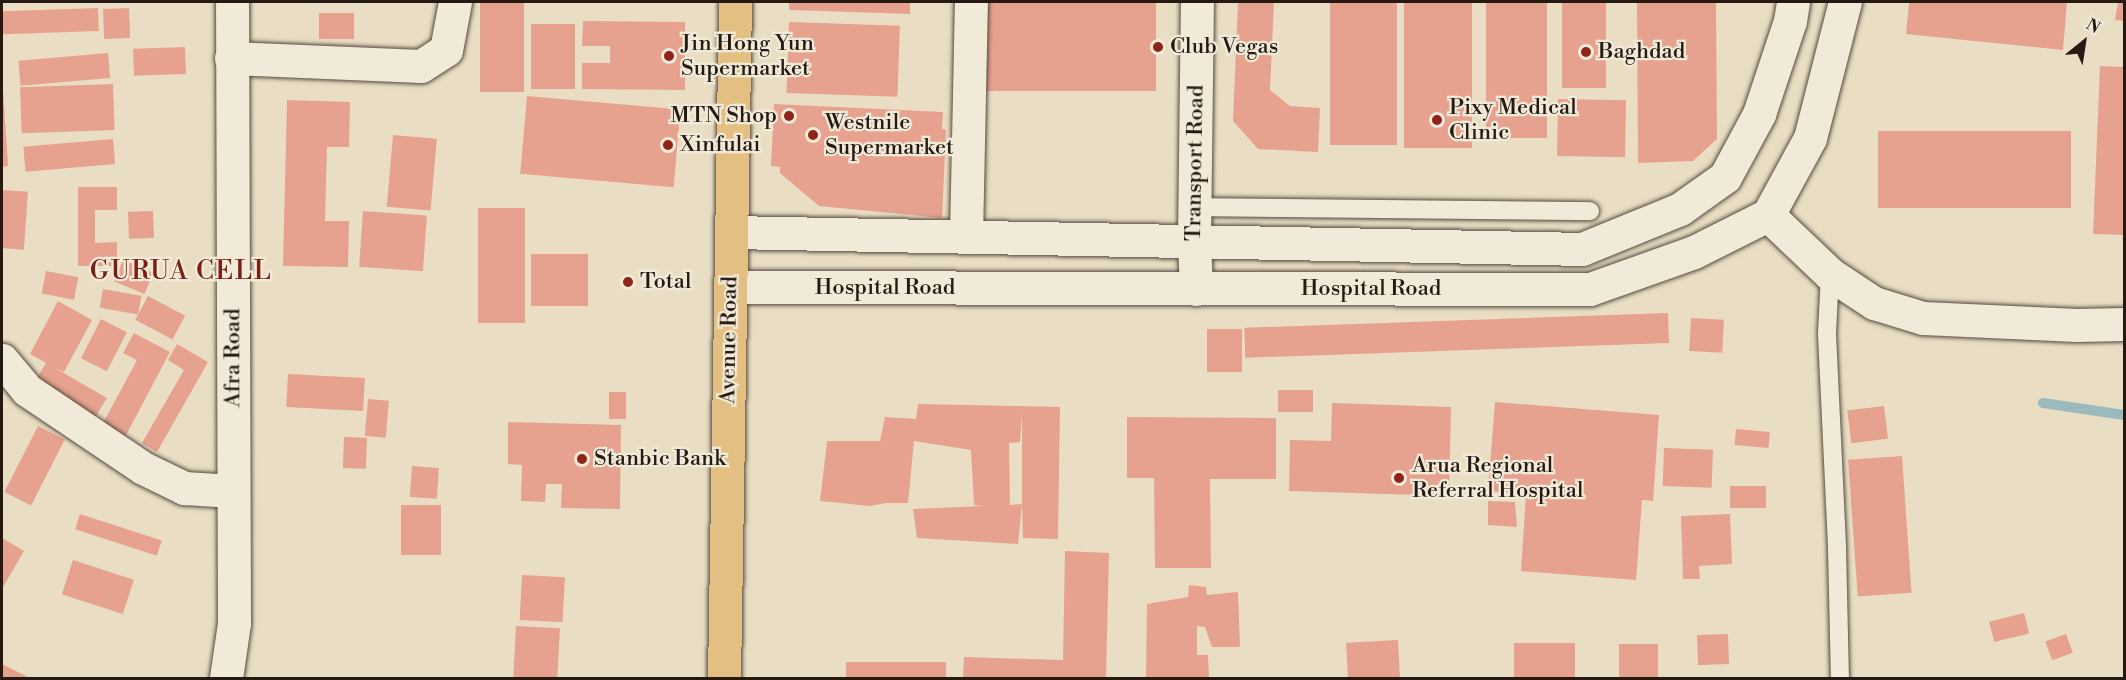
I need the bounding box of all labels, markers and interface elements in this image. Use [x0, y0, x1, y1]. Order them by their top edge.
north arrow [2054, 12, 2114, 72]
text: N [2083, 15, 2103, 38]
place label: Jin Hong Yun Supermarket [681, 30, 814, 82]
place label: Club Vegas [1170, 34, 1278, 60]
place label: Baghdad [1598, 39, 1685, 65]
marker: Club Vegas [1151, 40, 1165, 54]
marker: Baghdad [1579, 45, 1593, 59]
marker: Jin Hong Yun Supermarket [662, 49, 676, 63]
street label: Transport Road [1180, 85, 1210, 241]
place label: Pixy Medical Clinic [1449, 94, 1577, 146]
place label: MTN Shop [670, 103, 777, 129]
marker: MTN Shop [782, 109, 796, 123]
place label: Westnile Supermarket [825, 109, 954, 160]
marker: Pixy Medical Clinic [1430, 113, 1444, 127]
marker: Westnile Supermarket [806, 128, 820, 142]
place label: Xinfulai [680, 132, 761, 158]
marker: Xinfulai [661, 138, 675, 152]
district label: GURUA CELL [90, 256, 272, 288]
place label: Total [640, 269, 691, 295]
marker: Total [621, 275, 635, 289]
street label: Hospital Road [815, 275, 955, 301]
street label: Avenue Road [715, 276, 743, 404]
street label: Hospital Road [1301, 276, 1441, 302]
street label: Afra Road [220, 308, 246, 408]
place label: Stanbic Bank [594, 446, 726, 472]
marker: Stanbic Bank [575, 452, 589, 466]
place label: Arua Regional Referral Hospital [1412, 452, 1583, 504]
marker: Arua Regional Referral Hospital [1390, 469, 1408, 487]

